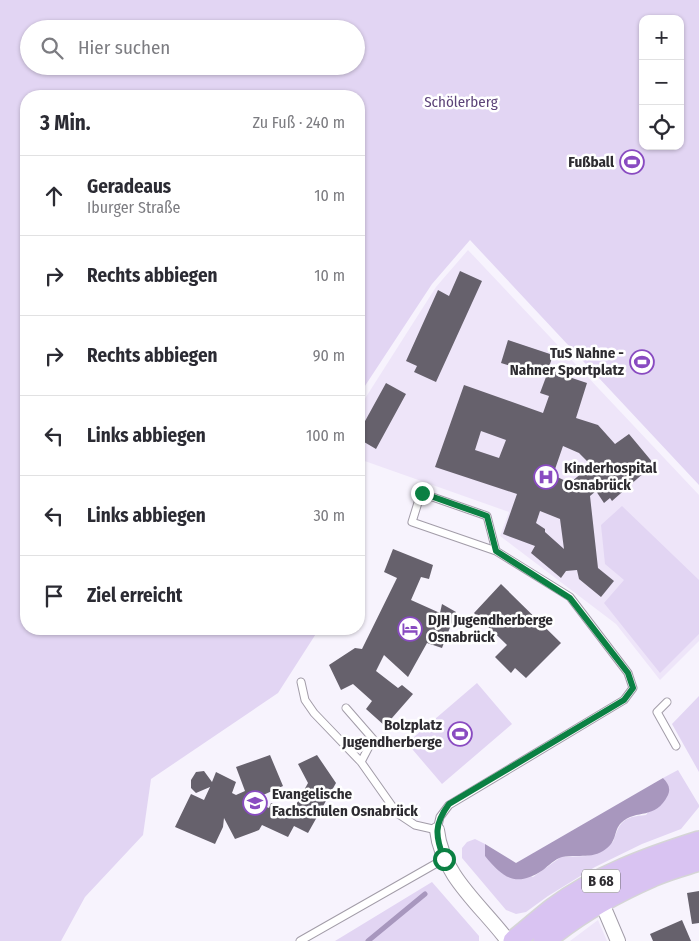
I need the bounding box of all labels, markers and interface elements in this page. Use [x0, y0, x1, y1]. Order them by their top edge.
map controls [639, 15, 684, 150]
button: + [639, 15, 684, 60]
search box [20, 20, 365, 75]
icon: search [38, 34, 66, 62]
text: Hier suchen [78, 36, 170, 59]
button: − [639, 60, 684, 105]
park label: Schölerberg [424, 93, 498, 111]
button: locate [639, 105, 684, 150]
text: 3 Min. [40, 110, 91, 136]
text: Zu Fuß · 240 m [253, 113, 345, 132]
sports icon: Fußball [619, 149, 645, 175]
place label: Fußball [568, 153, 615, 171]
text: Geradeaus [87, 175, 171, 198]
icon: ahead [40, 182, 68, 210]
text: 10 m [314, 186, 345, 205]
text: Iburger Straße [87, 198, 181, 217]
icon: right [40, 262, 68, 290]
text: Rechts abbiegen [87, 264, 217, 287]
text: 10 m [314, 266, 345, 285]
icon: right [40, 342, 68, 370]
text: Rechts abbiegen [87, 344, 217, 367]
place label: TuS Nahne - Nahner Sportplatz [510, 344, 625, 379]
text: 90 m [313, 346, 345, 365]
sports icon: TuS Nahne - Nahner Sportplatz [629, 349, 655, 375]
icon: left [40, 422, 68, 450]
text: Links abbiegen [87, 424, 206, 447]
text: 100 m [306, 426, 345, 445]
place label: Kinderhospital Osnabrück [564, 459, 658, 494]
hospital icon: Kinderhospital Osnabrück [533, 464, 559, 490]
route end [411, 482, 434, 505]
icon: left [40, 502, 68, 530]
text: Links abbiegen [87, 504, 206, 527]
text: 30 m [313, 506, 345, 525]
icon: arrive [40, 582, 68, 610]
text: Ziel erreicht [87, 584, 183, 607]
place label: DJH Jugendherberge Osnabrück [428, 611, 553, 646]
hotel icon: DJH Jugendherberge Osnabrück [397, 616, 423, 642]
place label: Bolzplatz Jugendherberge [341, 716, 443, 751]
sports icon: Bolzplatz Jugendherberge [447, 721, 473, 747]
place label: Evangelische Fachschulen Osnabrück [272, 785, 418, 820]
school or university icon: Evangelische Fachschulen Osnabrück [242, 790, 268, 816]
route start [433, 848, 456, 871]
road number: B 68 [582, 869, 620, 892]

